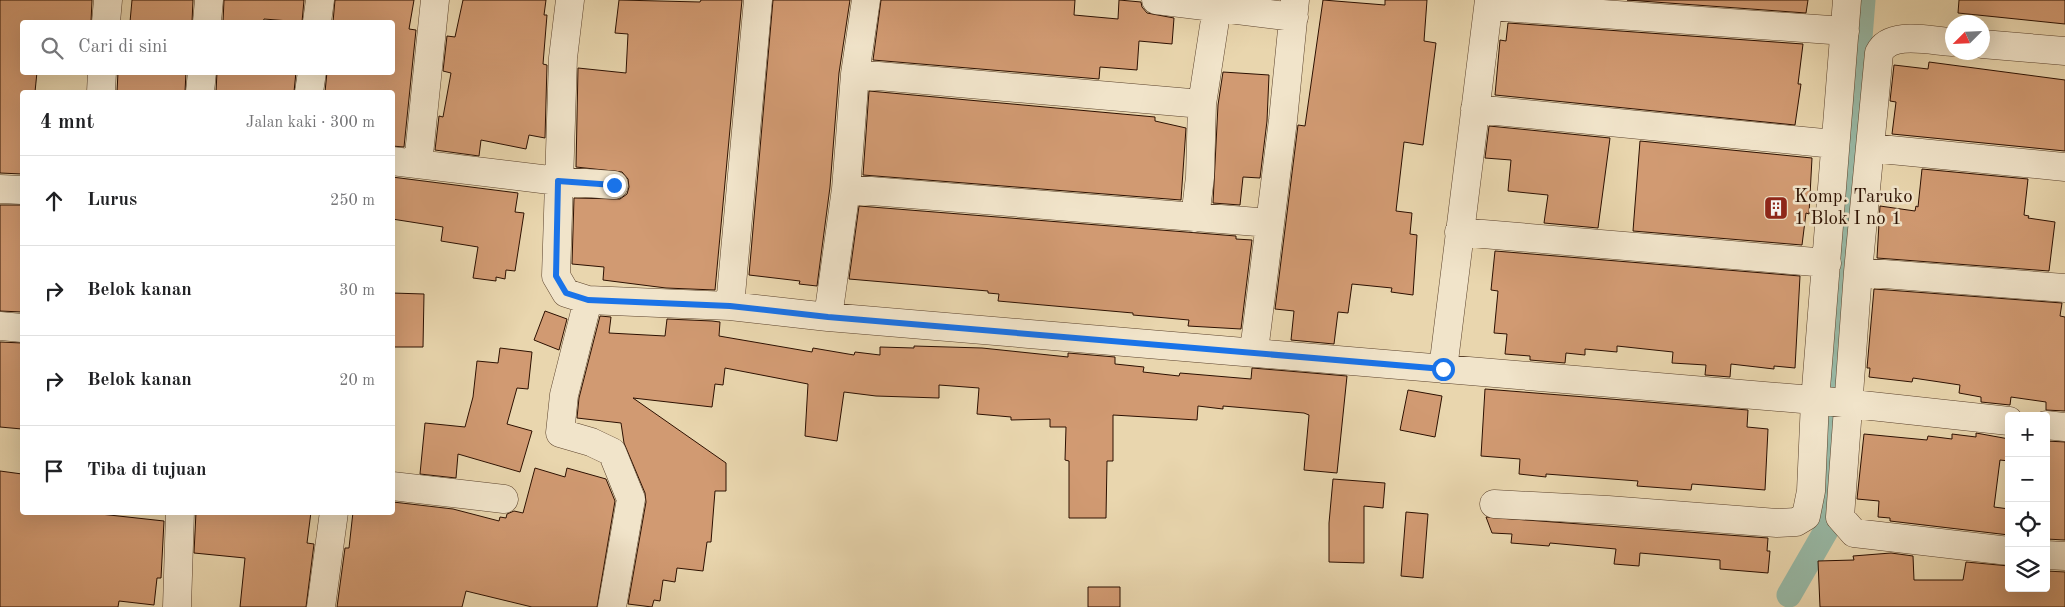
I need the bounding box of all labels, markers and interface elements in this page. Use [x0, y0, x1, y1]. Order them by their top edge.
north arrow [1945, 15, 1990, 60]
search box [20, 20, 395, 75]
icon: search [38, 34, 66, 62]
text: Cari di sini [78, 38, 168, 57]
text: 4 mnt [40, 112, 94, 133]
text: Jalan kaki · 300 m [246, 115, 375, 131]
route end [603, 174, 626, 197]
icon: ahead [40, 187, 68, 215]
place label: Komp. Taruko 1 Blok I no 1 [1794, 188, 1913, 229]
text: Lurus [87, 191, 137, 210]
text: 250 m [330, 193, 375, 209]
building icon: Komp. Taruko 1 Blok I no 1 [1763, 195, 1789, 221]
icon: right [40, 277, 68, 305]
text: Belok kanan [87, 281, 192, 300]
text: 30 m [339, 283, 375, 299]
route start [1432, 358, 1455, 381]
icon: right [40, 367, 68, 395]
text: Belok kanan [87, 371, 192, 390]
text: 20 m [339, 373, 375, 389]
map controls [2005, 412, 2050, 592]
button: + [2005, 412, 2050, 457]
icon: arrive [40, 457, 68, 485]
button: − [2005, 457, 2050, 502]
text: Tiba di tujuan [87, 461, 207, 480]
button: locate [2005, 502, 2050, 547]
button: layers [2005, 547, 2050, 592]

